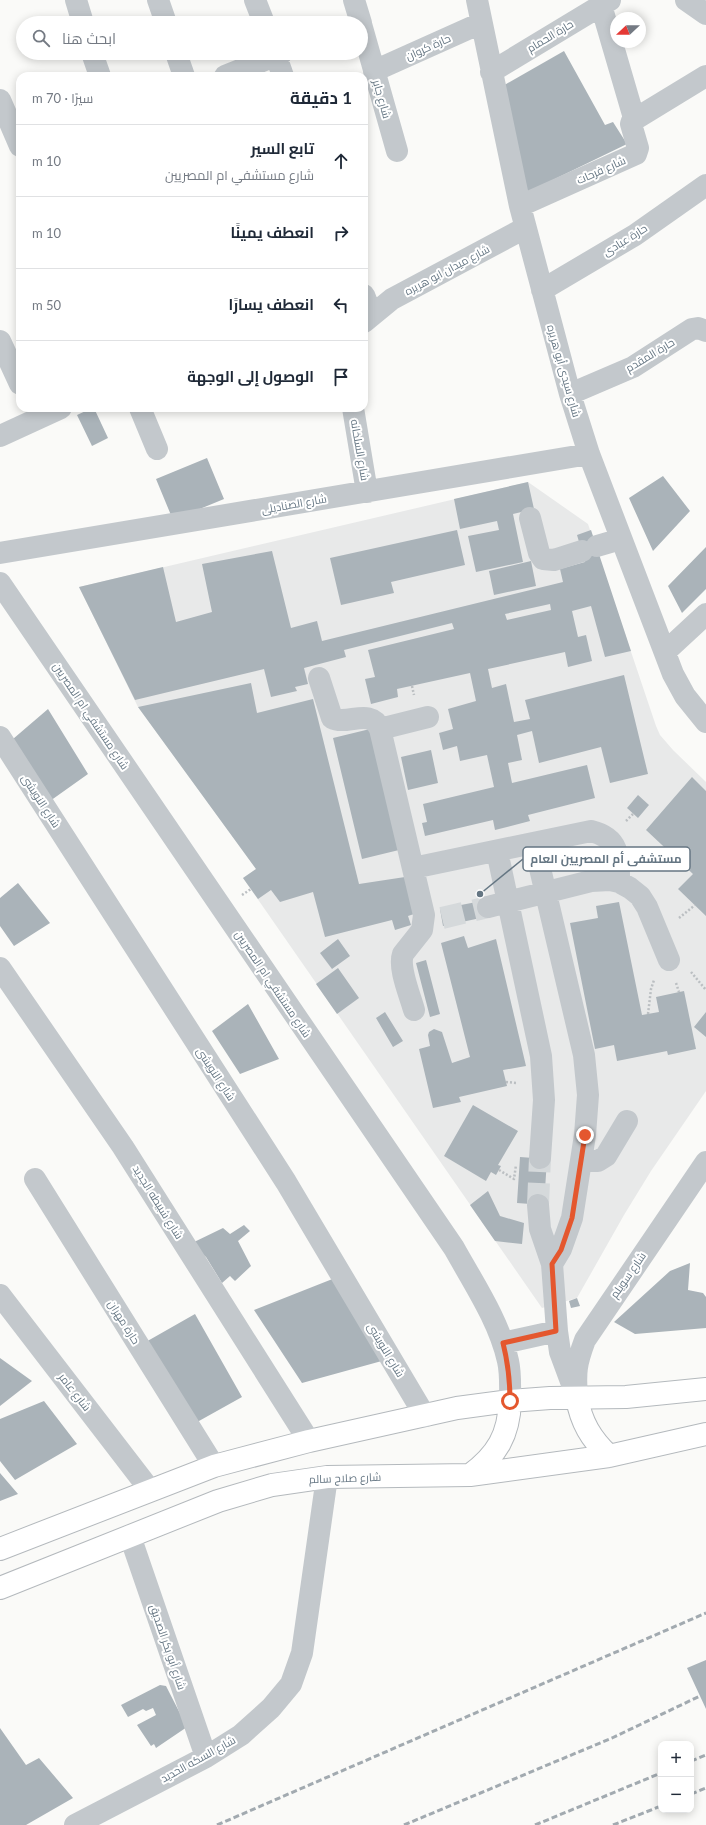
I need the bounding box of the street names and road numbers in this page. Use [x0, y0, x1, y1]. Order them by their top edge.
street label: حارة الحمام [524, 17, 576, 56]
street label: حارة كروان [403, 31, 453, 63]
street label: شارع جابر [369, 77, 394, 120]
street label: شارع فرحات [574, 153, 628, 188]
street label: حارة عبادى [600, 221, 650, 259]
street label: شارع ميدان ابو هريره [402, 242, 492, 299]
street label: شارع سيدى أبو هريره [543, 323, 584, 419]
street label: حارة المقدم [623, 335, 678, 376]
street label: شارع السلخانه [347, 418, 372, 482]
street label: شارع الصناديلى [260, 491, 328, 518]
street label: شارع مستشفي ام المصريين [48, 660, 132, 773]
street label: شارع النويشى [18, 772, 63, 831]
street label: شارع مستشفي ام المصريين [230, 928, 314, 1041]
street label: شارع النويشى [193, 1045, 238, 1104]
street label: شارع شبيطه الجديد [129, 1162, 186, 1242]
street label: شارع سويلم [607, 1249, 650, 1301]
street label: حارة مهران [105, 1297, 143, 1347]
street label: شارع النويشى [363, 1320, 408, 1380]
street label: شارع عامر [54, 1369, 94, 1414]
street label: شارع صلاح سالم [309, 1470, 381, 1487]
street label: شارع أبو بكر الصديق [146, 1602, 189, 1692]
street label: شارع السكه الحديد [158, 1733, 238, 1786]

